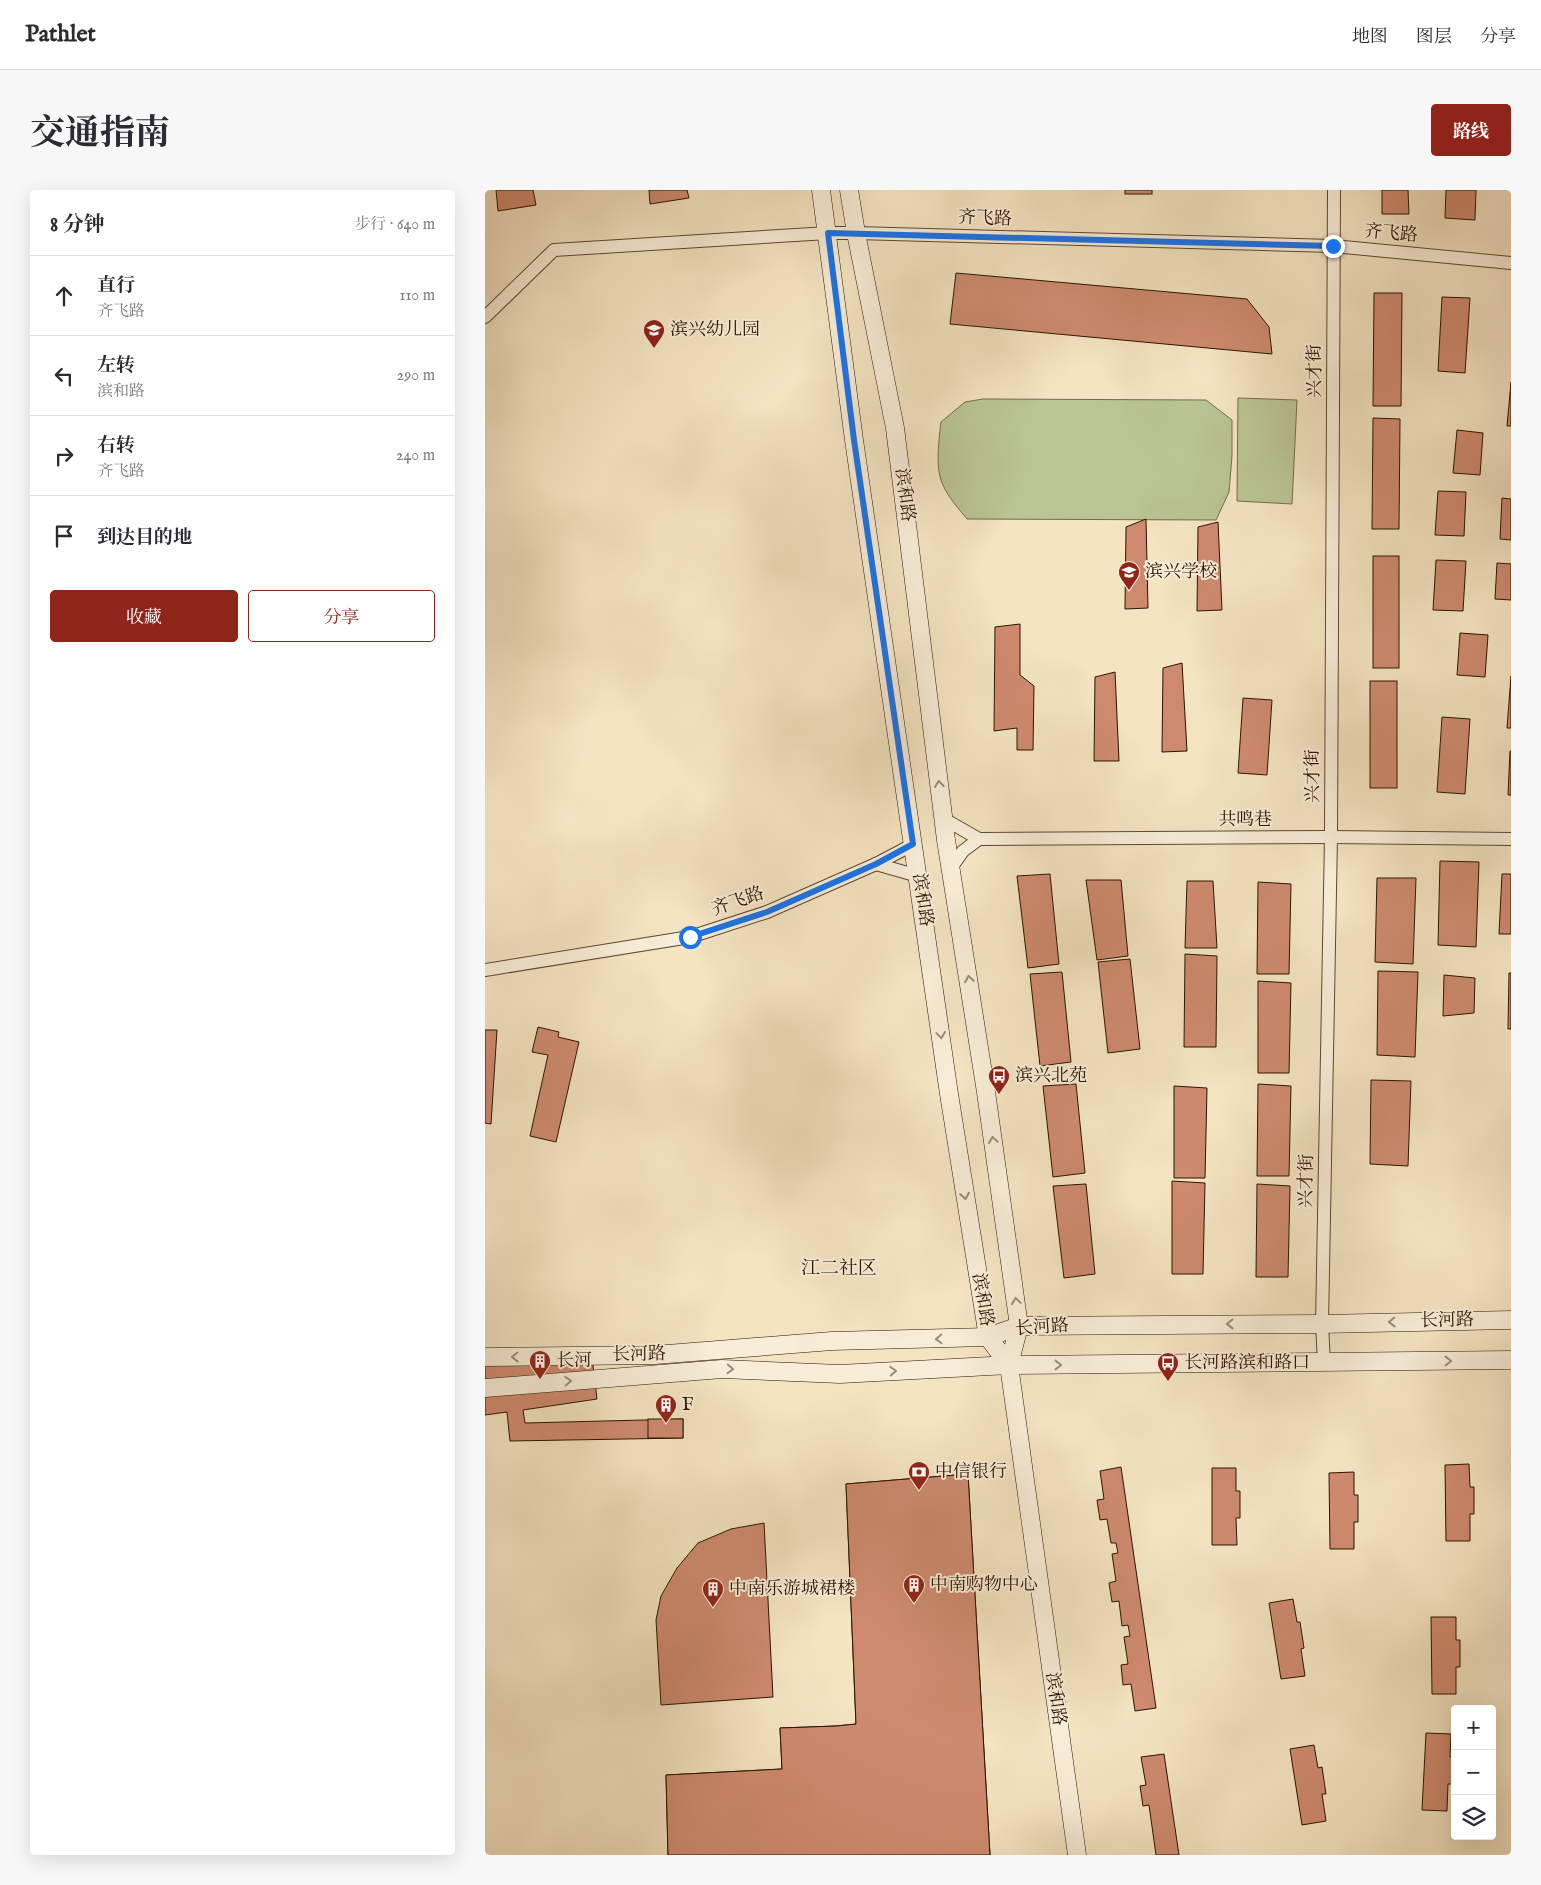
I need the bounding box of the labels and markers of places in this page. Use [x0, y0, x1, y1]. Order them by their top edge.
school or university icon: 滨兴幼儿园 [642, 318, 666, 349]
place label: 滨兴幼儿园 [670, 319, 760, 342]
school or university icon: 滨兴学校 [1117, 560, 1141, 591]
place label: 滨兴学校 [1145, 561, 1217, 584]
bus stop icon: 滨兴北苑 [987, 1064, 1011, 1095]
place label: 滨兴北苑 [1015, 1065, 1087, 1088]
building icon: 长河 [528, 1349, 552, 1380]
place label: 长河 [556, 1350, 592, 1373]
bus stop icon: 长河路滨和路口 [1156, 1351, 1180, 1382]
place label: 长河路滨和路口 [1184, 1352, 1310, 1375]
building icon: F [654, 1393, 678, 1424]
place label: F [682, 1394, 694, 1417]
bank icon: 中信银行 [907, 1460, 931, 1491]
place label: 中信银行 [935, 1461, 1007, 1484]
building icon: 中南购物中心 [902, 1573, 926, 1604]
place label: 中南购物中心 [930, 1574, 1038, 1597]
building icon: 中南乐游城裙楼 [701, 1577, 725, 1608]
place label: 中南乐游城裙楼 [729, 1578, 855, 1601]

